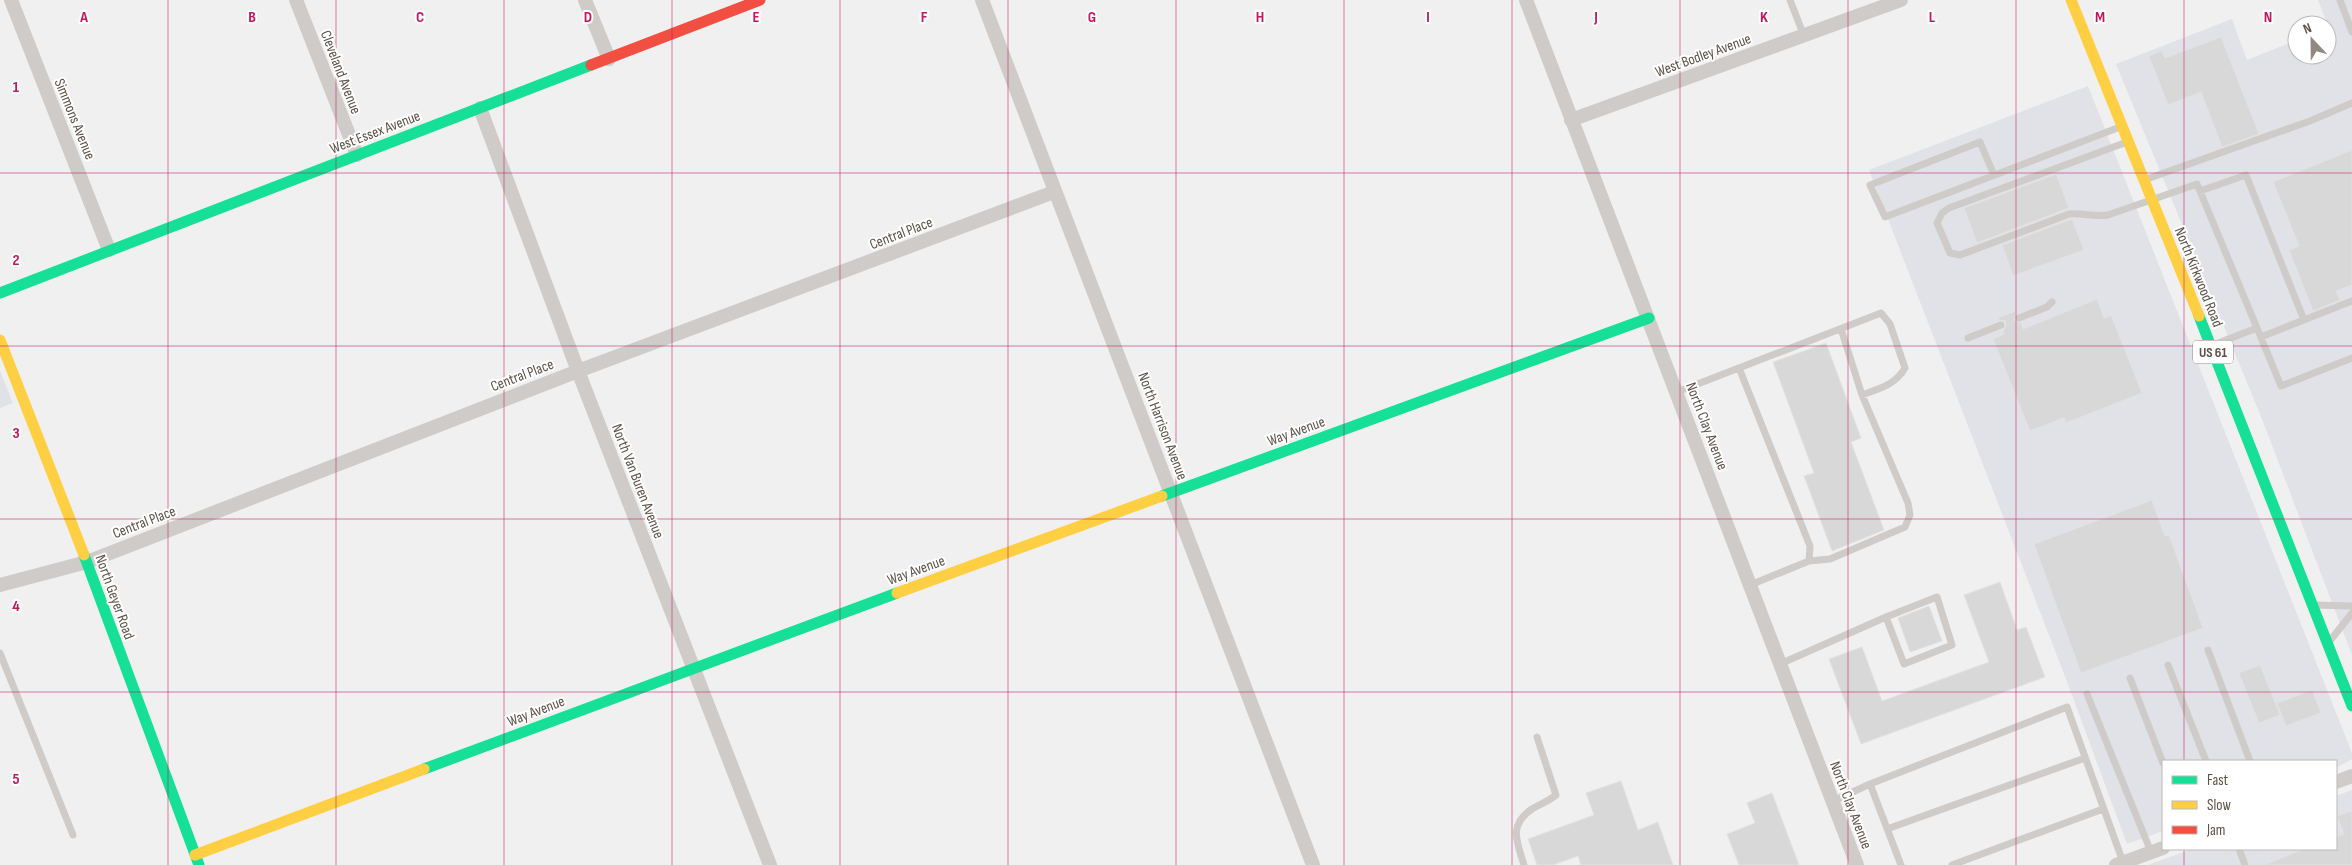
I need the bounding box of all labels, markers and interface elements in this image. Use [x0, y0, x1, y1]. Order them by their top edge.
text: A [79, 8, 88, 27]
text: B [248, 8, 256, 27]
text: C [416, 8, 424, 27]
text: D [584, 8, 592, 27]
text: E [753, 8, 760, 27]
text: F [921, 8, 928, 27]
text: G [1088, 8, 1096, 27]
text: H [1256, 8, 1264, 27]
text: I [1426, 8, 1430, 27]
text: J [1593, 8, 1598, 27]
text: K [1760, 8, 1768, 27]
text: L [1929, 8, 1936, 27]
text: M [2095, 8, 2105, 27]
text: N [2264, 8, 2272, 27]
north arrow [2287, 15, 2337, 65]
text: N [2301, 19, 2314, 38]
street label: Cleveland Avenue [316, 28, 365, 117]
street label: West Bodley Avenue [1653, 29, 1754, 82]
street label: Simmons Avenue [50, 76, 99, 162]
text: 1 [13, 78, 20, 97]
street label: West Essex Avenue [327, 107, 423, 158]
street label: Central Place [867, 213, 935, 254]
street label: North Kirkwood Road [2170, 225, 2227, 330]
text: 2 [12, 251, 20, 270]
road number: US 61 [2193, 341, 2233, 364]
street label: Central Place [488, 355, 556, 396]
street label: North Harrison Avenue [1133, 370, 1192, 483]
street label: North Clay Avenue [1681, 380, 1732, 473]
street label: Way Avenue [1265, 412, 1328, 451]
street label: North Van Buren Avenue [607, 421, 668, 541]
text: 3 [12, 424, 20, 443]
street label: Central Place [110, 502, 178, 543]
street label: Way Avenue [885, 551, 948, 590]
street label: North Geyer Road [90, 552, 139, 642]
text: 4 [12, 597, 20, 616]
street label: Way Avenue [505, 692, 568, 731]
street label: North Clay Avenue [1825, 759, 1876, 852]
legend [2162, 760, 2337, 850]
text: 5 [12, 770, 20, 789]
text: Fast [2207, 771, 2229, 790]
text: Slow [2207, 796, 2231, 815]
text: Jam [2206, 821, 2225, 840]

